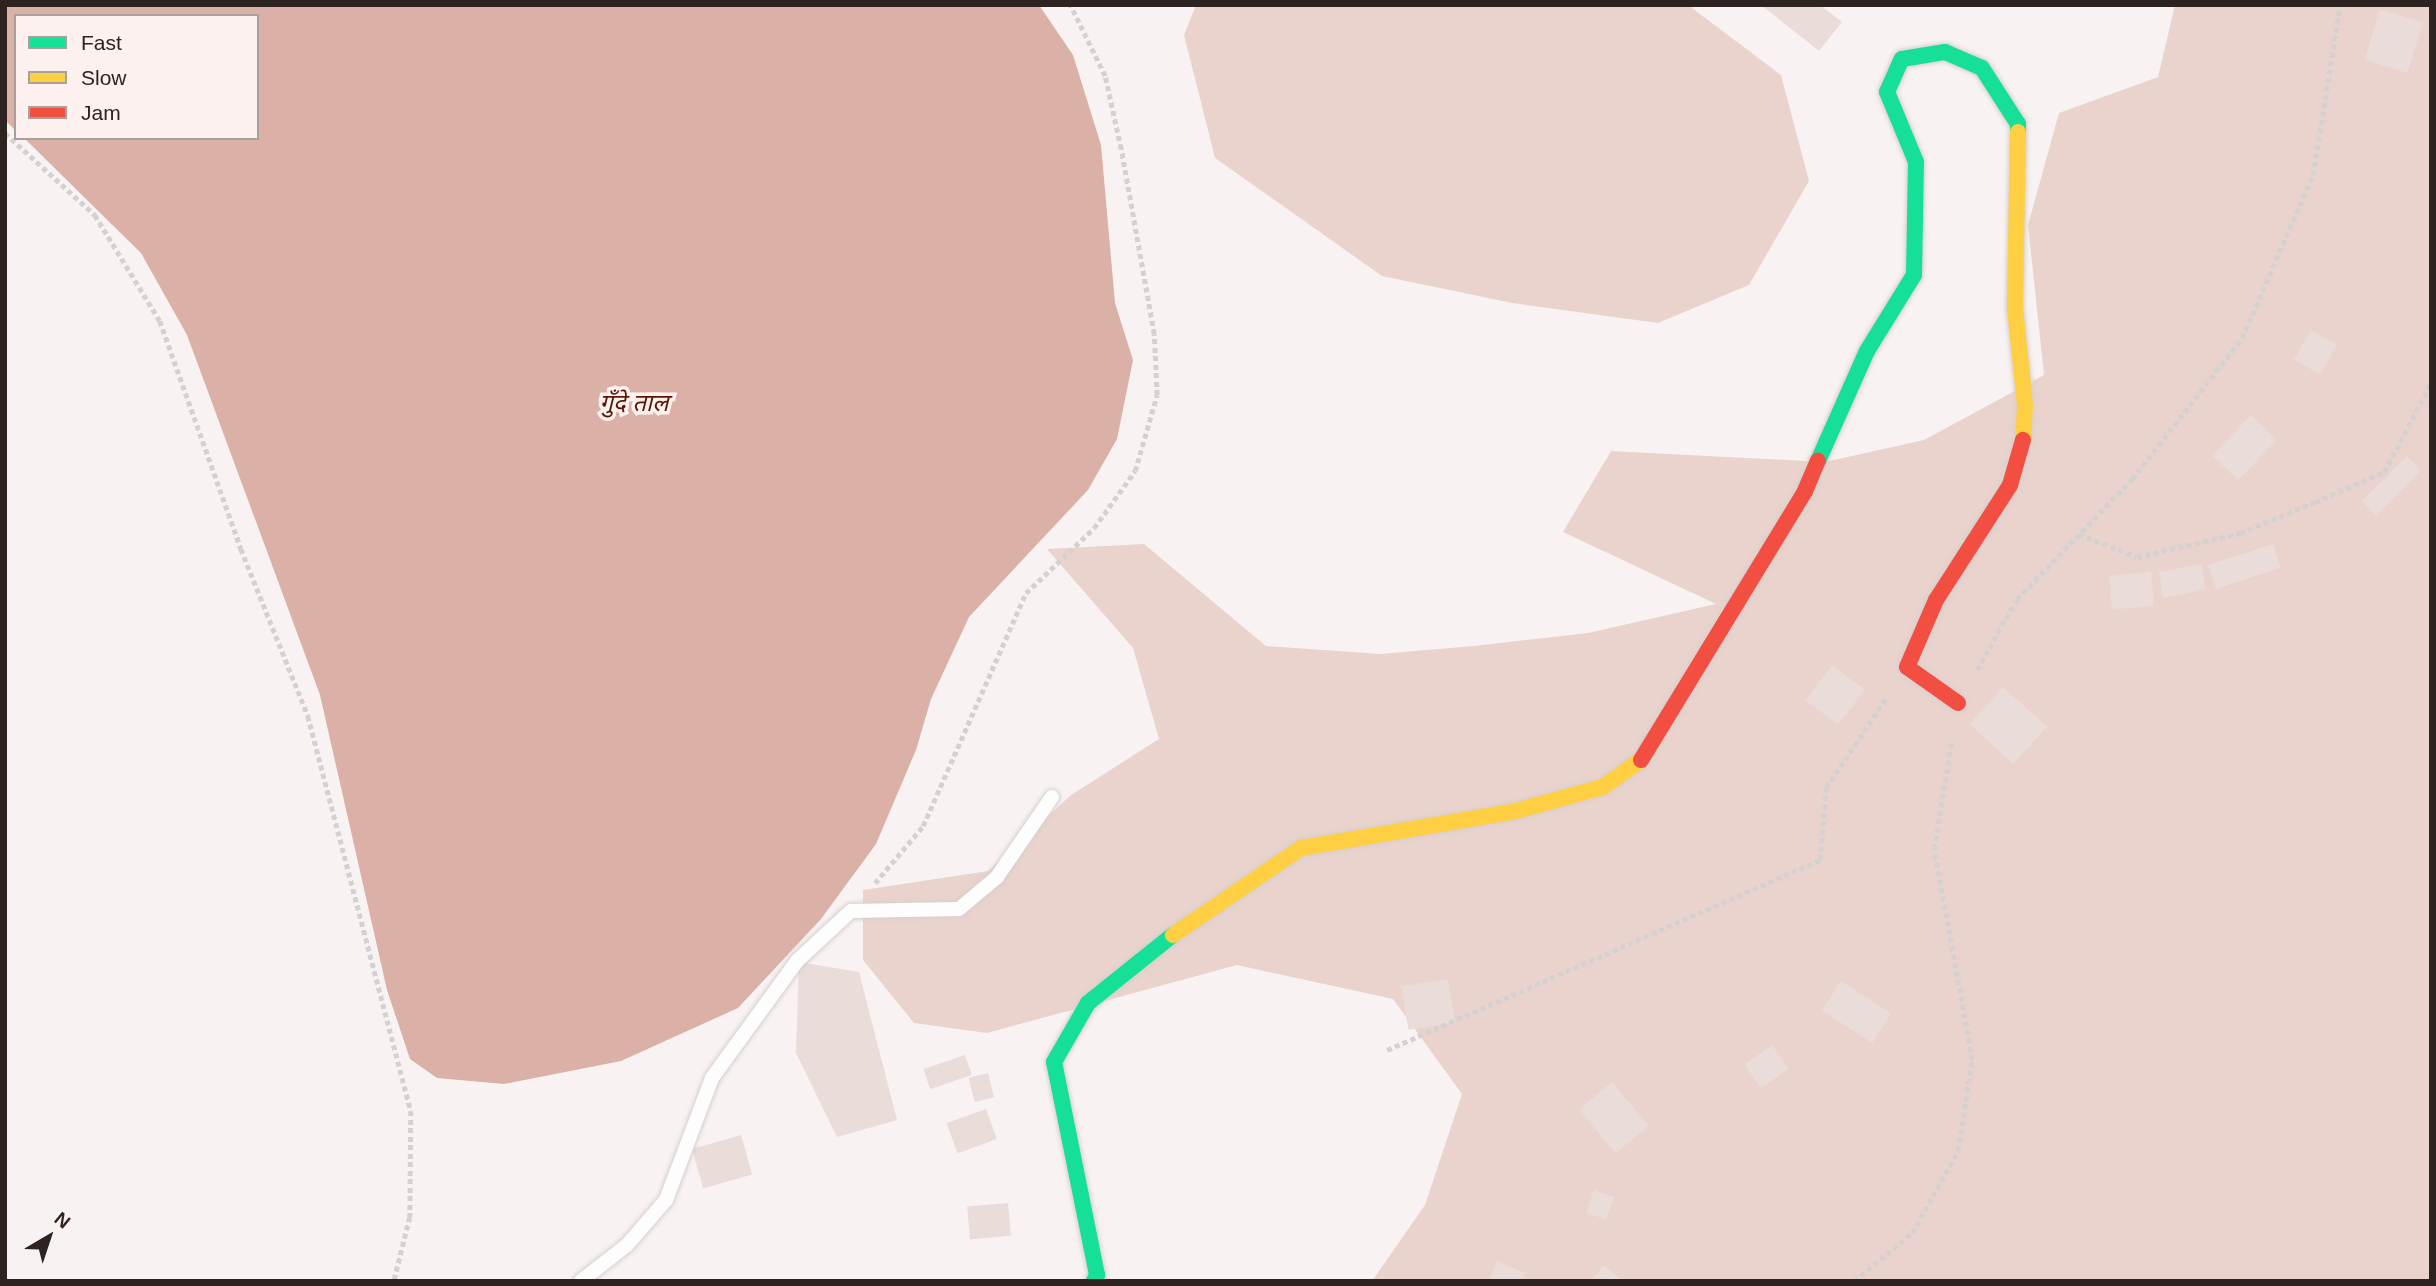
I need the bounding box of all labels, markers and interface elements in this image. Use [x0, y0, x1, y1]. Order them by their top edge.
legend [14, 14, 259, 140]
text: Fast [81, 31, 122, 54]
text: Slow [81, 66, 127, 89]
text: Jam [81, 101, 121, 124]
water label: गुँदे ताल [599, 389, 669, 417]
north arrow [14, 1202, 84, 1272]
text: N [51, 1208, 74, 1233]

